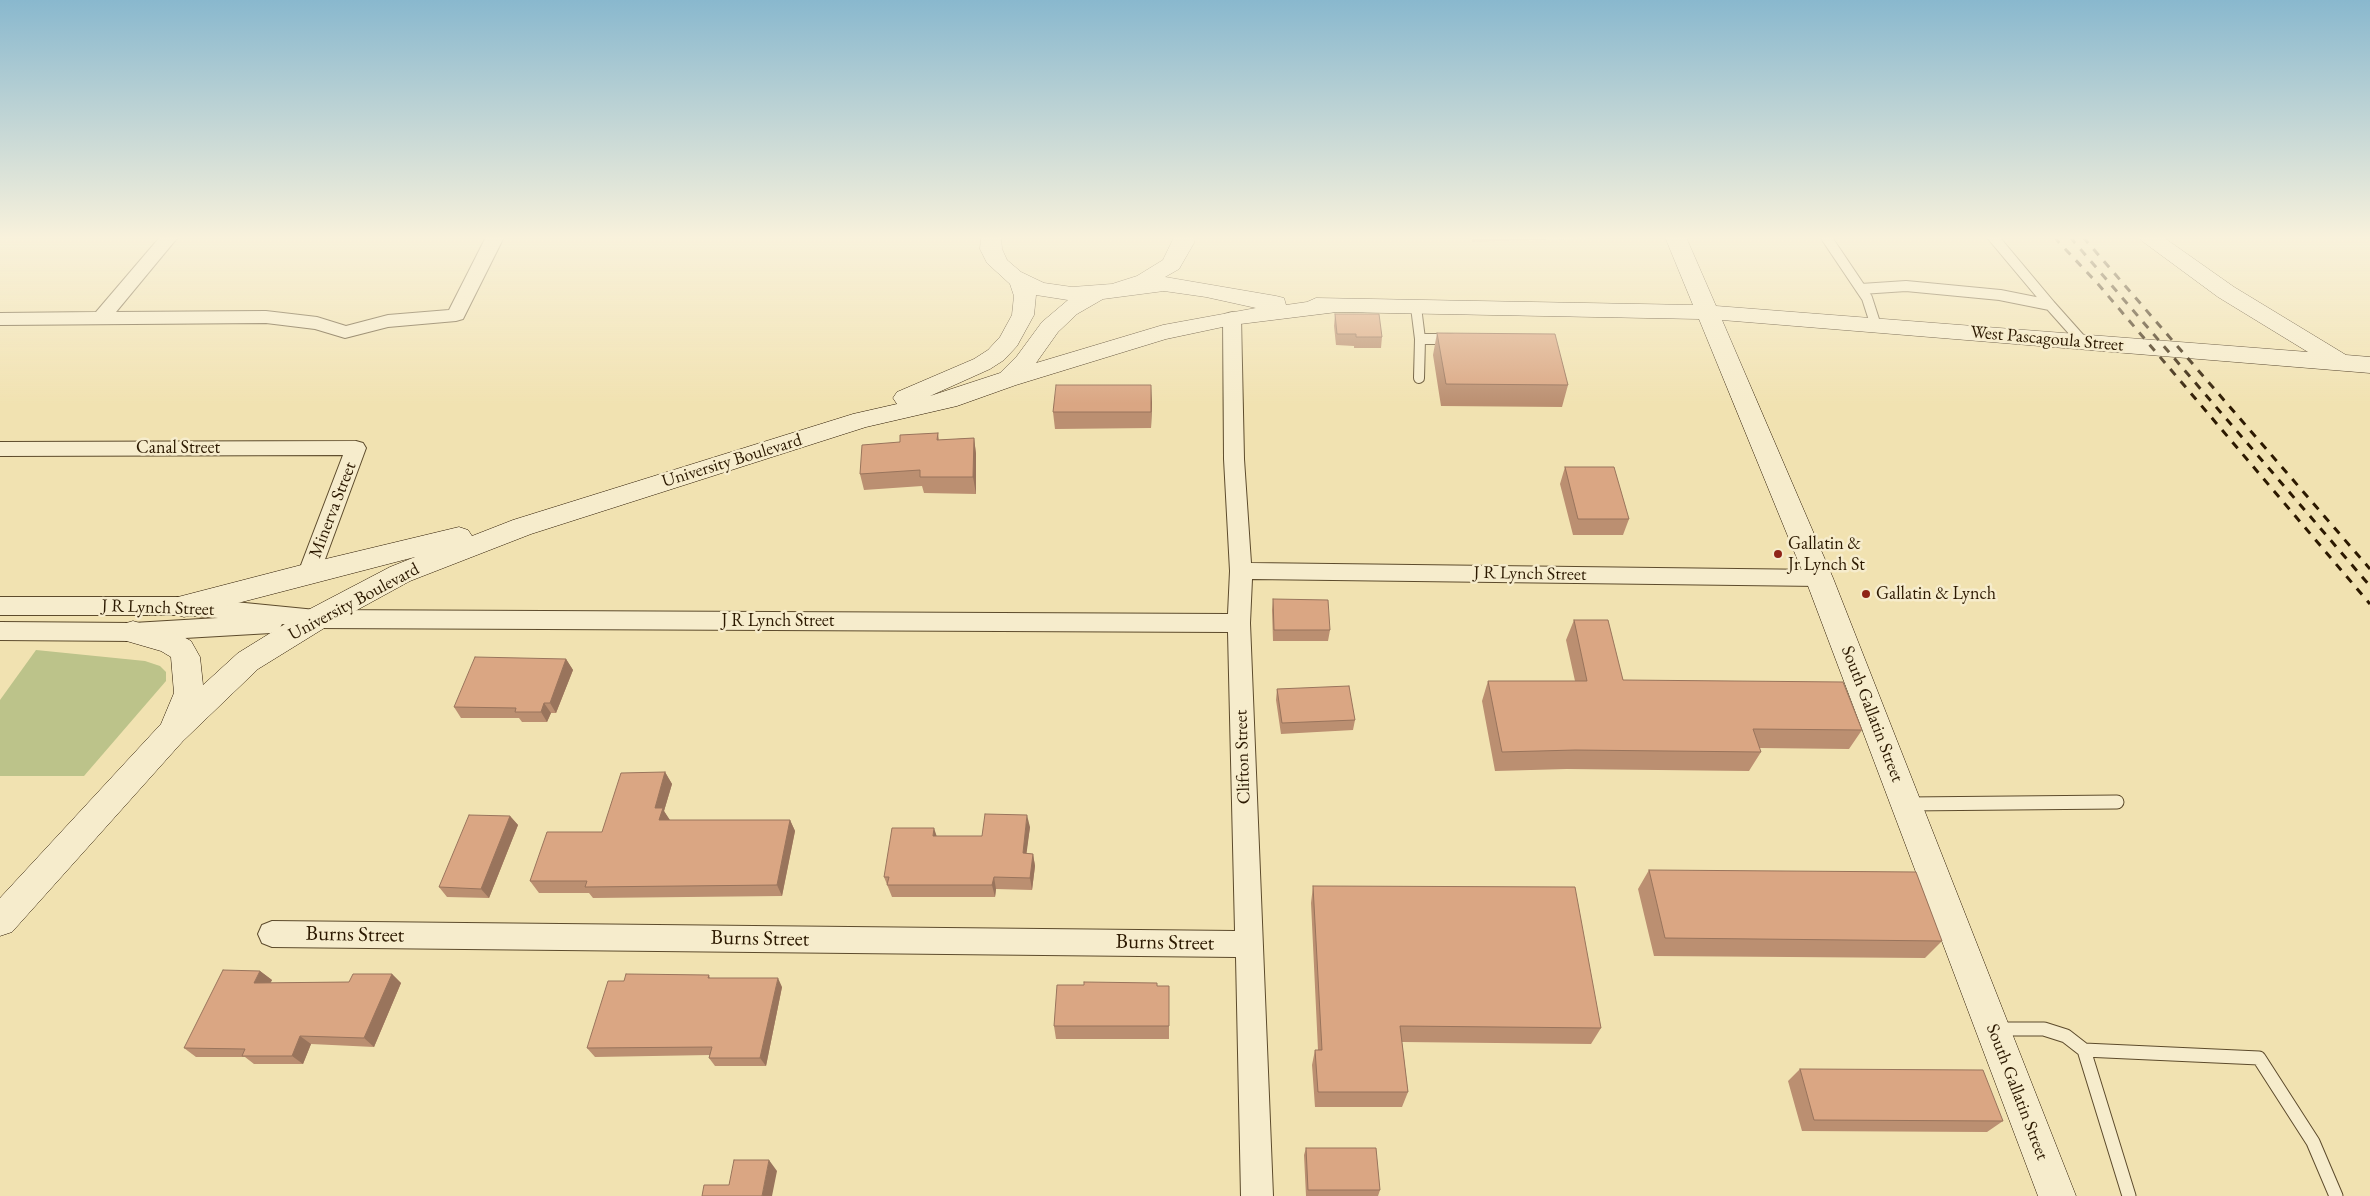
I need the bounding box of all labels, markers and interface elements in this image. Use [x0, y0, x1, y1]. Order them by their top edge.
street label: West Pascagoula Street [1969, 322, 2125, 356]
street label: University Boulevard [659, 429, 805, 493]
street label: Canal Street [136, 437, 220, 459]
street label: Minerva Street [305, 459, 361, 561]
place label: Gallatin & Jr Lynch St [1788, 533, 1865, 576]
marker: Gallatin & Jr Lynch St [1772, 548, 1784, 560]
street label: University Boulevard [285, 558, 423, 646]
street label: J R Lynch Street [1473, 562, 1587, 586]
place label: Gallatin & Lynch [1876, 583, 1996, 605]
marker: Gallatin & Lynch [1860, 588, 1872, 600]
street label: J R Lynch Street [101, 595, 215, 621]
street label: J R Lynch Street [722, 610, 834, 632]
street label: South Gallatin Street [1836, 643, 1908, 785]
street label: Clifton Street [1231, 709, 1255, 805]
street label: Burns Street [305, 922, 405, 948]
street label: Burns Street [710, 926, 810, 952]
street label: Burns Street [1115, 930, 1215, 956]
street label: South Gallatin Street [1981, 1021, 2053, 1163]

